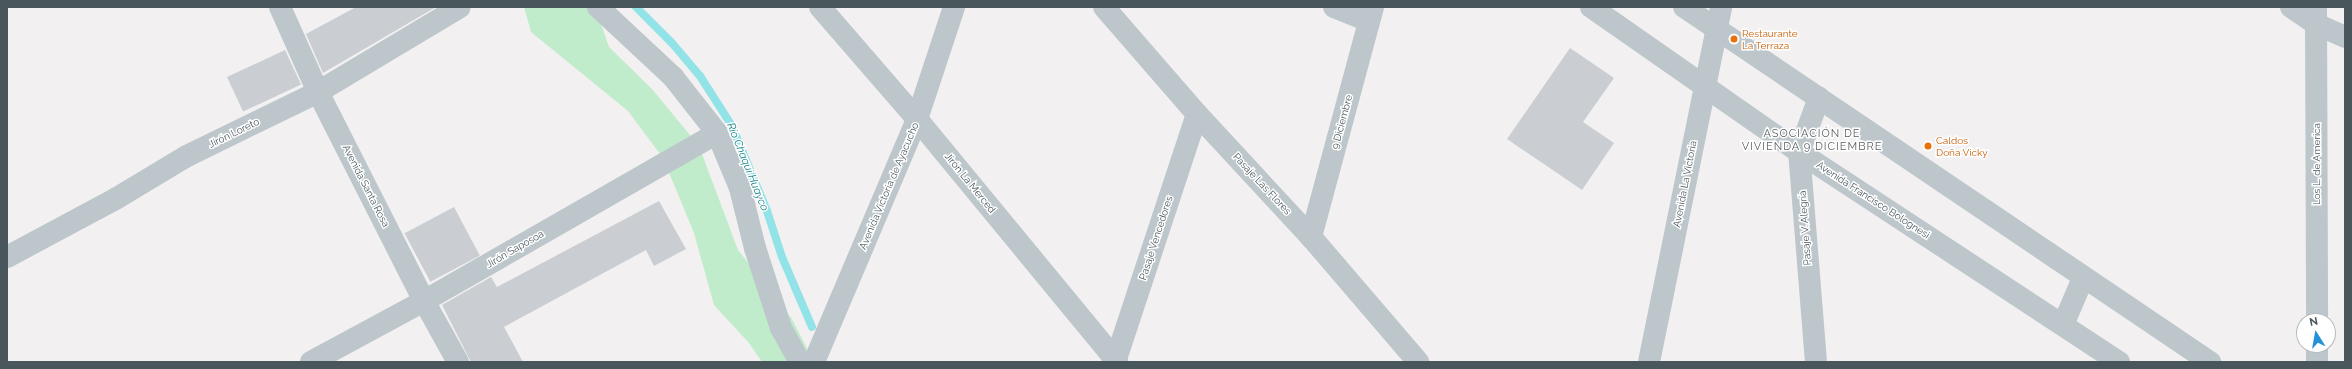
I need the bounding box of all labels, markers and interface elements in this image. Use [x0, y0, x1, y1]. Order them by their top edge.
place label: Restaurante La Terraza [1742, 27, 1798, 50]
marker: Restaurante La Terraza [1729, 34, 1739, 44]
street label: 9 Diciembre [1329, 93, 1355, 151]
street label: Jirón Loreto [207, 116, 261, 150]
street label: Avenida Victoria de Ayacucho [857, 120, 921, 252]
water label: Río Chaqui Huayco [723, 121, 771, 213]
street label: Los L. de America [2311, 123, 2323, 205]
district label: ASOCIACIÓN DE VIVIENDA 9 DICIEMBRE [1741, 128, 1883, 154]
place label: Caldos Doña Vicky [1936, 134, 1988, 158]
street label: Avenida La Victoria [1671, 140, 1699, 228]
marker: Caldos Doña Vicky [1923, 141, 1933, 151]
street label: Avenida Santa Rosa [340, 143, 392, 229]
street label: Jirón La Merced [942, 150, 998, 216]
street label: Pasaje Las Flores [1230, 151, 1294, 217]
street label: Avenida Francisco Bolognesi [1814, 159, 1932, 241]
street label: Pasaje V. Alegría [1796, 190, 1814, 266]
street label: Pasaje Vencedores [1137, 194, 1175, 282]
street label: Jirón Saposoa [484, 228, 546, 270]
north arrow [2296, 313, 2336, 353]
text: N [2308, 315, 2319, 329]

